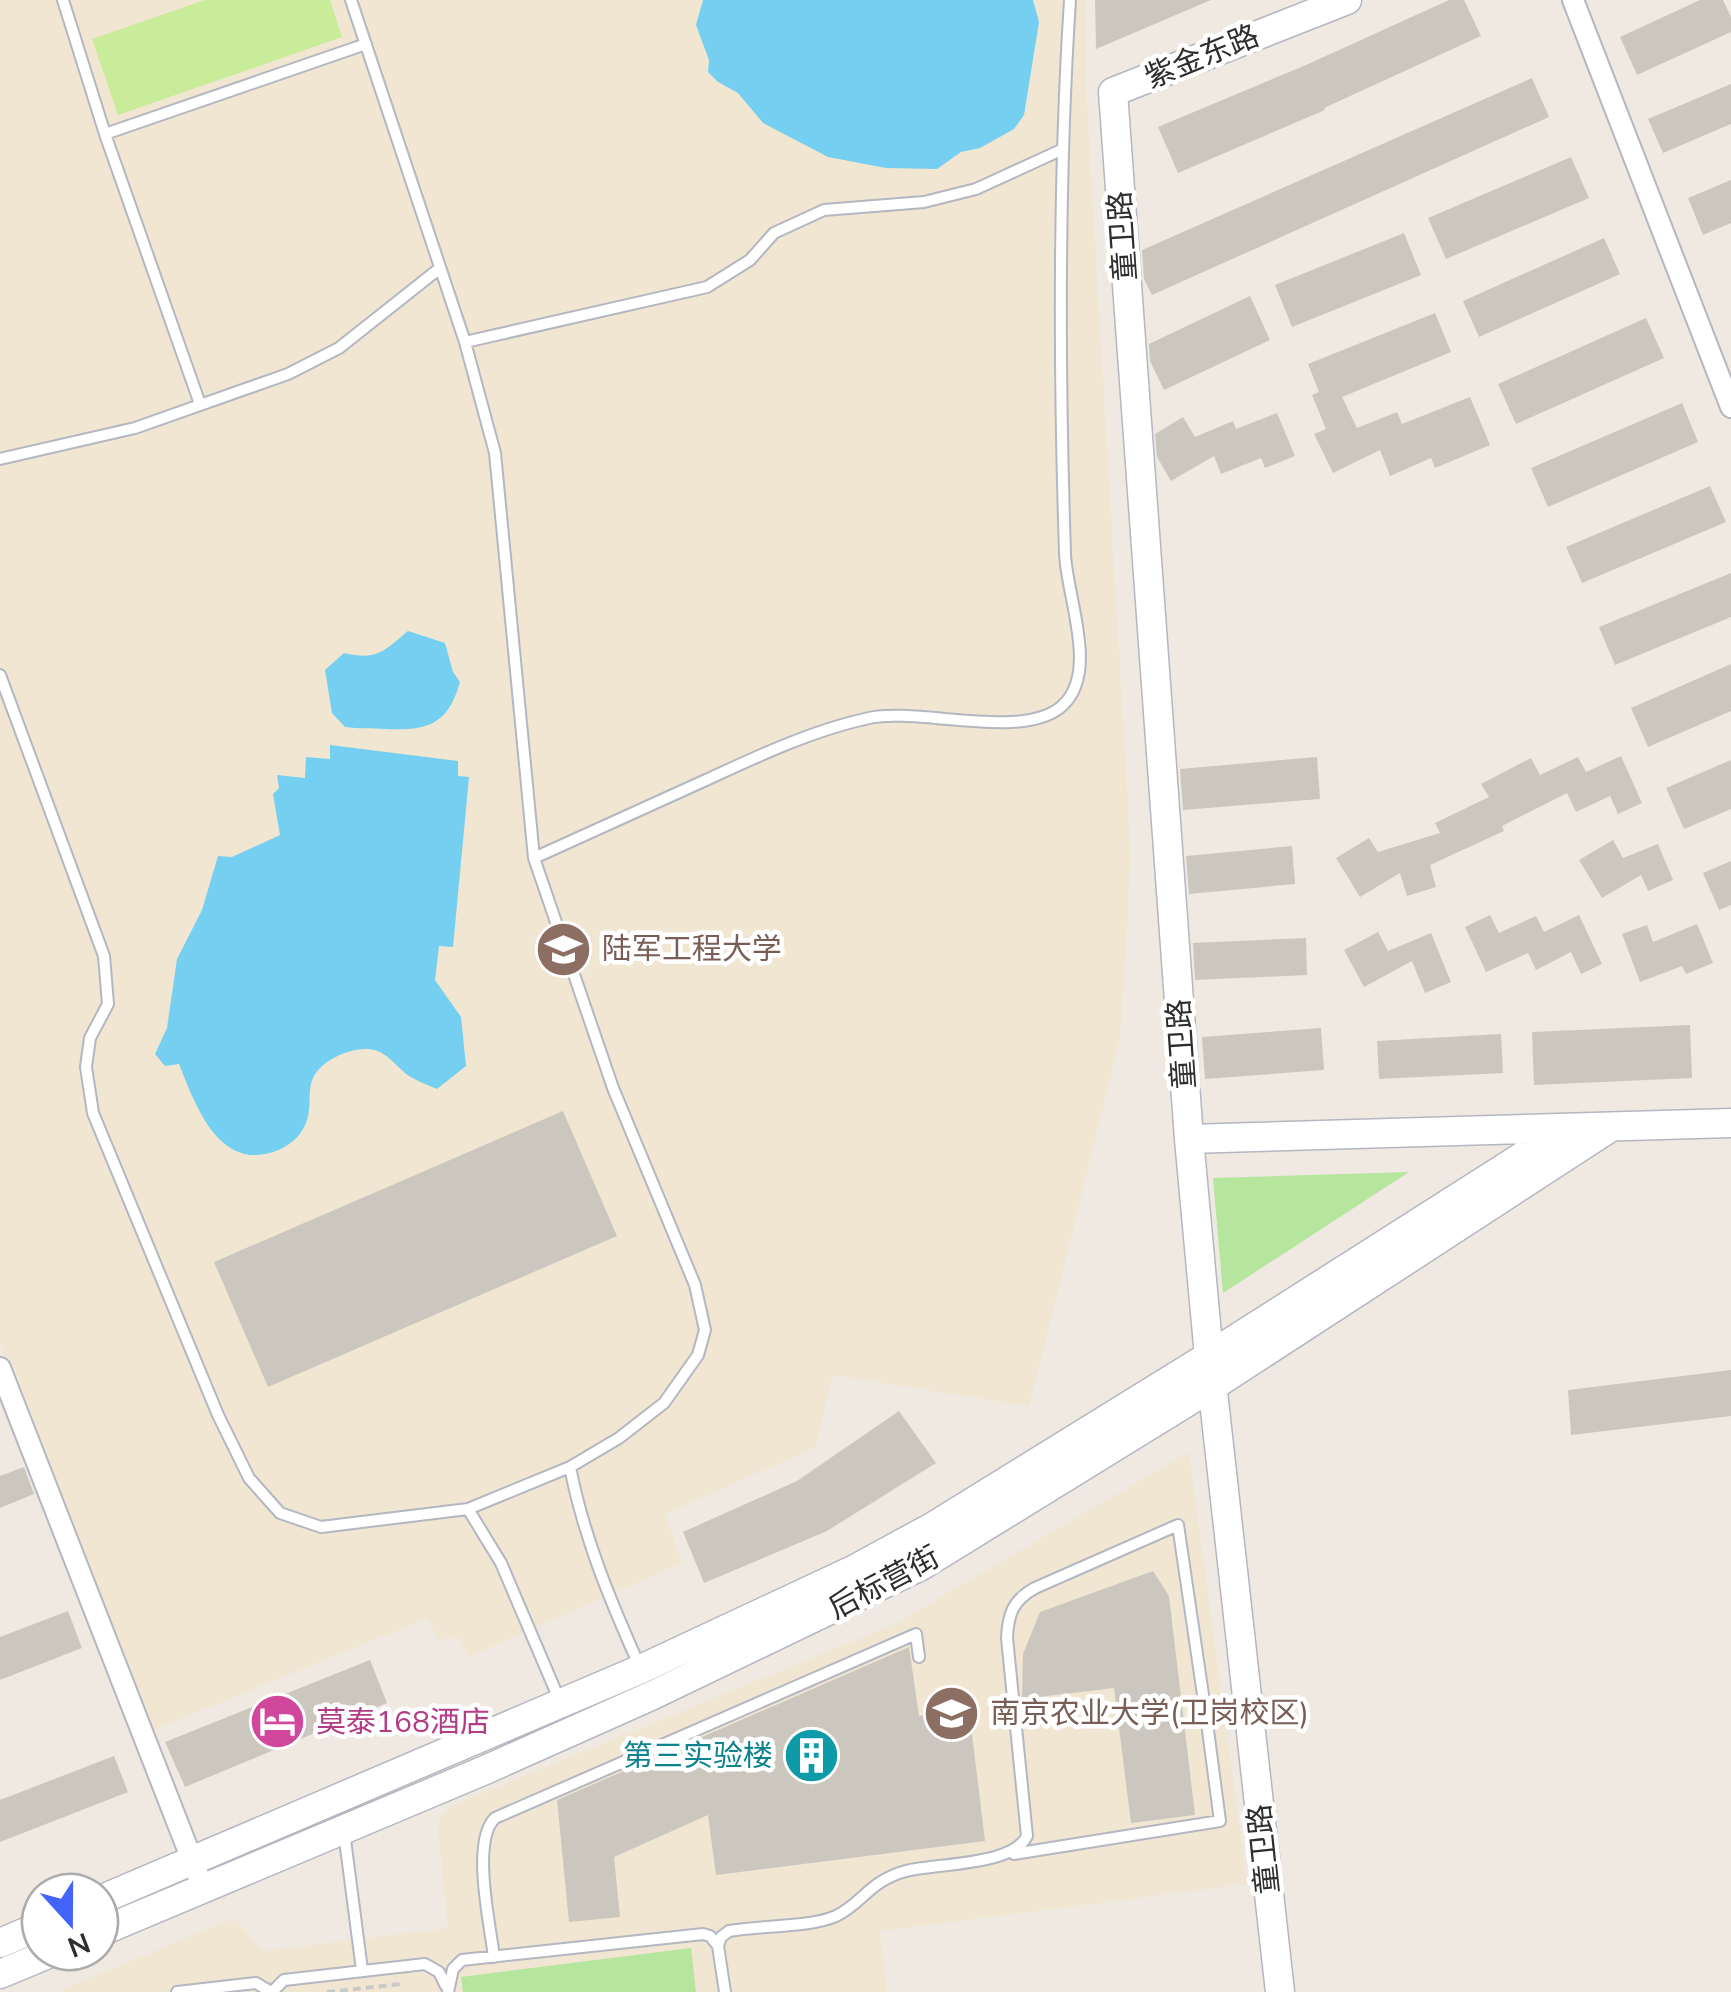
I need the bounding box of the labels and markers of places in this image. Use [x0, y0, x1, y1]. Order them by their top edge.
school or university icon: 陆军工程大学 [533, 919, 593, 979]
place label: 陆军工程大学 [602, 929, 782, 970]
school or university icon: 南京农业大学(卫岗校区) [921, 1683, 981, 1743]
hotel icon: 莫泰168酒店 [247, 1692, 307, 1752]
place label: 南京农业大学(卫岗校区) [990, 1693, 1309, 1734]
place label: 莫泰168酒店 [316, 1702, 490, 1743]
building icon: 第三实验楼 [782, 1726, 842, 1786]
place label: 第三实验楼 [623, 1736, 773, 1777]

